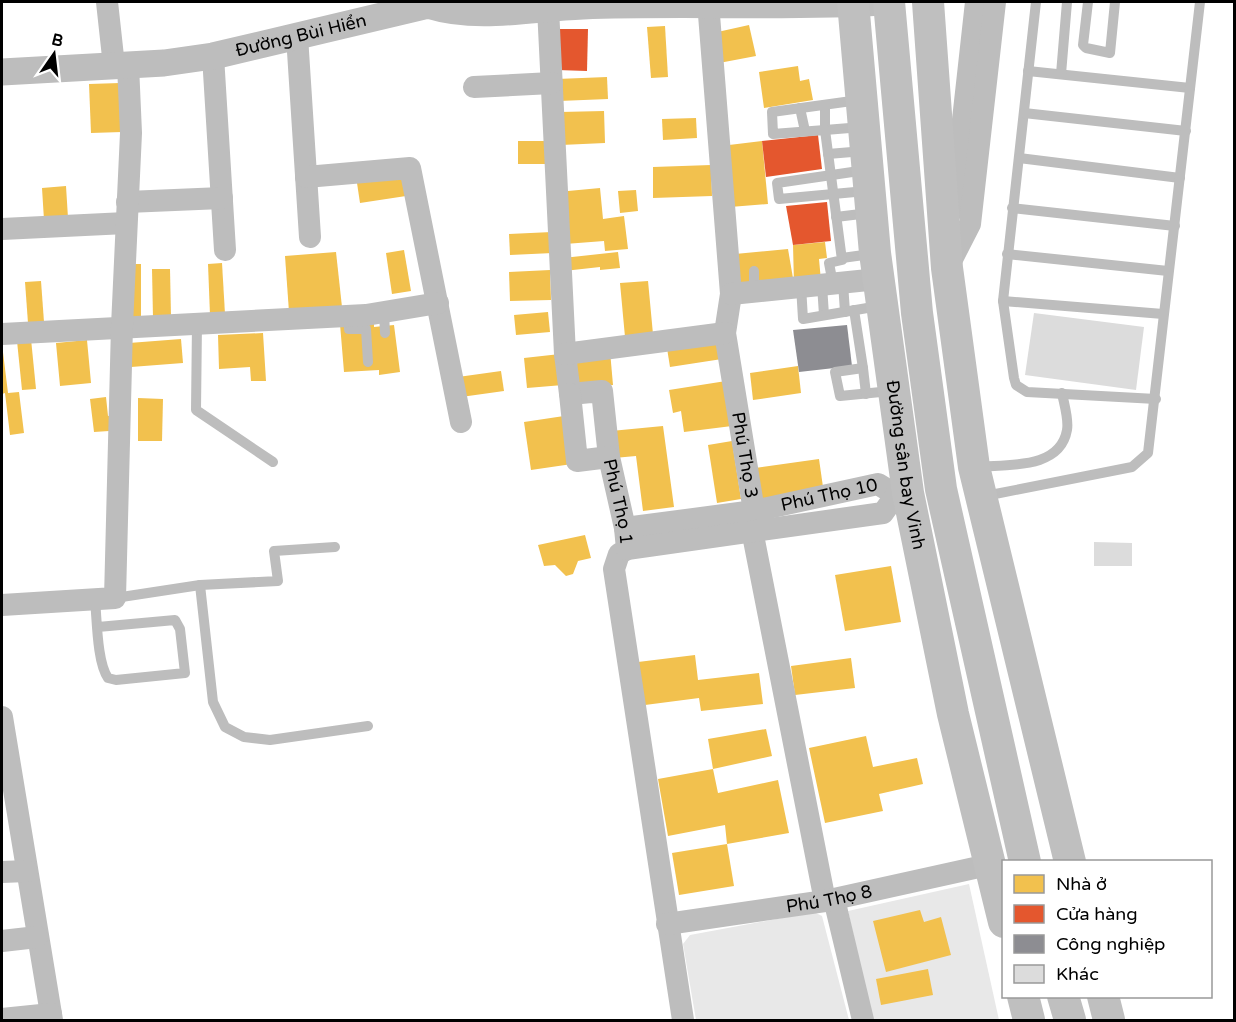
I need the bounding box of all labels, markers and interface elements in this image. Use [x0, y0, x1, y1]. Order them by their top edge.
street label: Đường Bùi Hiển [233, 9, 369, 61]
north arrow [24, 24, 84, 84]
text: B [50, 29, 65, 51]
street label: Đường sân bay Vinh [882, 379, 930, 552]
street label: Phú Thọ 3 [727, 410, 763, 500]
street label: Phú Thọ 1 [599, 457, 638, 546]
street label: Phú Thọ 10 [779, 473, 880, 516]
legend [1002, 860, 1212, 998]
text: Nhà ở [1056, 873, 1107, 895]
street label: Phú Thọ 8 [784, 880, 874, 918]
text: Cửa hàng [1056, 903, 1138, 925]
text: Công nghiệp [1056, 933, 1165, 955]
text: Khác [1056, 963, 1099, 985]

